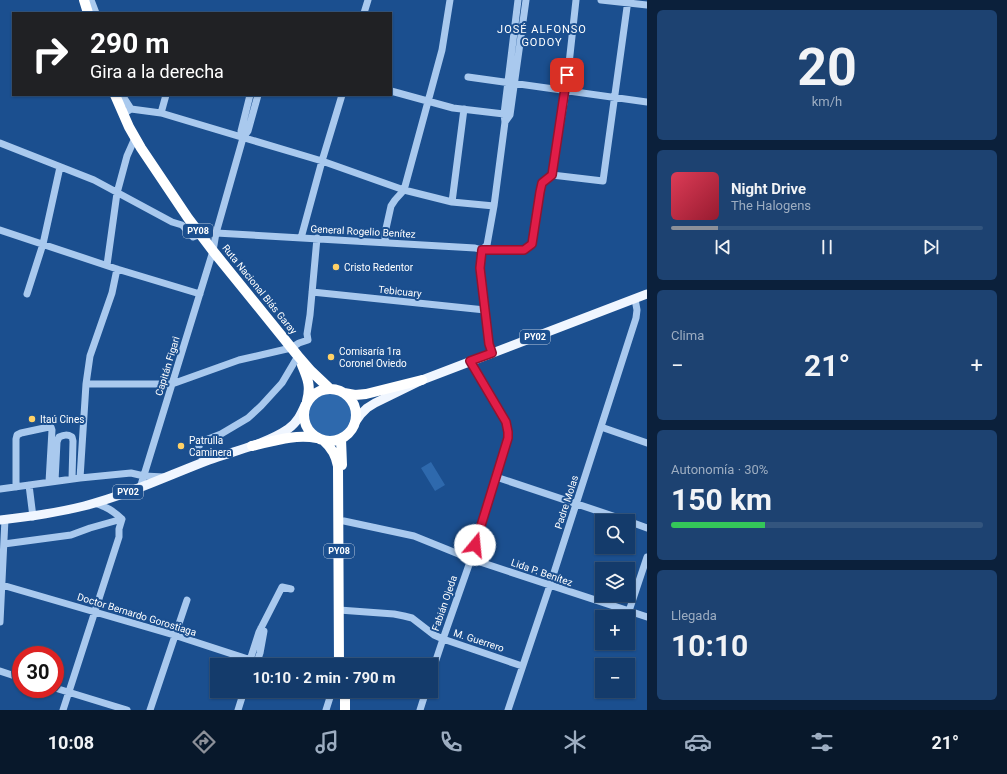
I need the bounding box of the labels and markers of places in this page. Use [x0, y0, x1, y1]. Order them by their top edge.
pin [550, 58, 584, 92]
marker: Cristo Redentor [331, 262, 341, 272]
place label: Cristo Redentor [344, 262, 414, 273]
place label: Comisaría 1ra Coronel Oviedo [339, 346, 407, 369]
marker: Comisaría 1ra Coronel Oviedo [326, 352, 336, 362]
marker: Itaú Cines [27, 414, 37, 424]
place label: Itaú Cines [40, 414, 84, 425]
place label: Patrulla Caminera [189, 435, 232, 458]
marker: Patrulla Caminera [176, 441, 186, 451]

